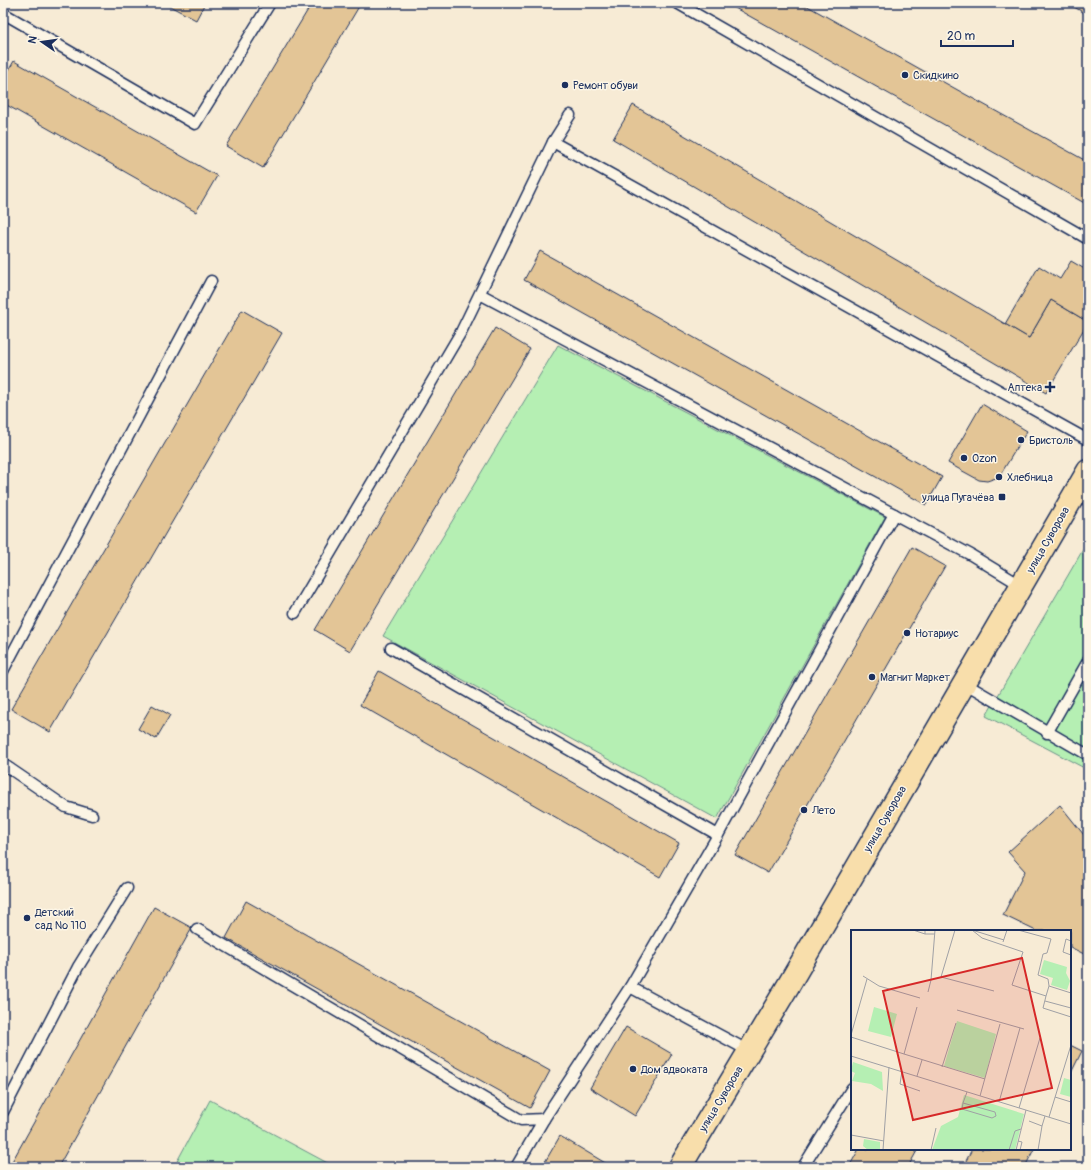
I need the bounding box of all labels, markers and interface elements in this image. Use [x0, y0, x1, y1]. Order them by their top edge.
north arrow [22, 22, 62, 62]
scale bar [941, 22, 1013, 48]
text: 20 m [947, 29, 976, 44]
text: N [26, 34, 40, 45]
place label: Скидкино [913, 69, 959, 82]
marker: Скидкино [900, 70, 910, 80]
place label: Ремонт обуви [573, 79, 638, 92]
marker: Ремонт обуви [560, 80, 570, 90]
place label: Аптека [1008, 381, 1042, 394]
marker: Аптека [1045, 382, 1055, 392]
place label: Бристоль [1029, 434, 1073, 447]
marker: Бристоль [1016, 435, 1026, 445]
place label: Ozon [972, 452, 997, 465]
marker: Ozon [959, 453, 969, 463]
place label: Хлебница [1007, 471, 1053, 484]
marker: Хлебница [994, 472, 1004, 482]
place label: улица Пугачёва [921, 491, 994, 504]
marker: улица Пугачёва [997, 492, 1007, 502]
street label: улица Суворова [1023, 505, 1072, 576]
place label: Нотариус [915, 627, 959, 640]
marker: Нотариус [902, 628, 912, 638]
place label: Магнит Маркет [880, 671, 950, 684]
marker: Магнит Маркет [867, 672, 877, 682]
street label: улица Суворова [860, 784, 909, 855]
place label: Лето [811, 804, 836, 817]
marker: Лето [799, 805, 809, 815]
place label: Детский сад № 110 [34, 906, 87, 932]
marker: Детский сад № 110 [22, 913, 32, 923]
inset map [851, 930, 1071, 1150]
place label: Дом адвоката [640, 1063, 708, 1076]
marker: Дом адвоката [628, 1064, 638, 1074]
street label: улица Суворова [696, 1064, 746, 1135]

